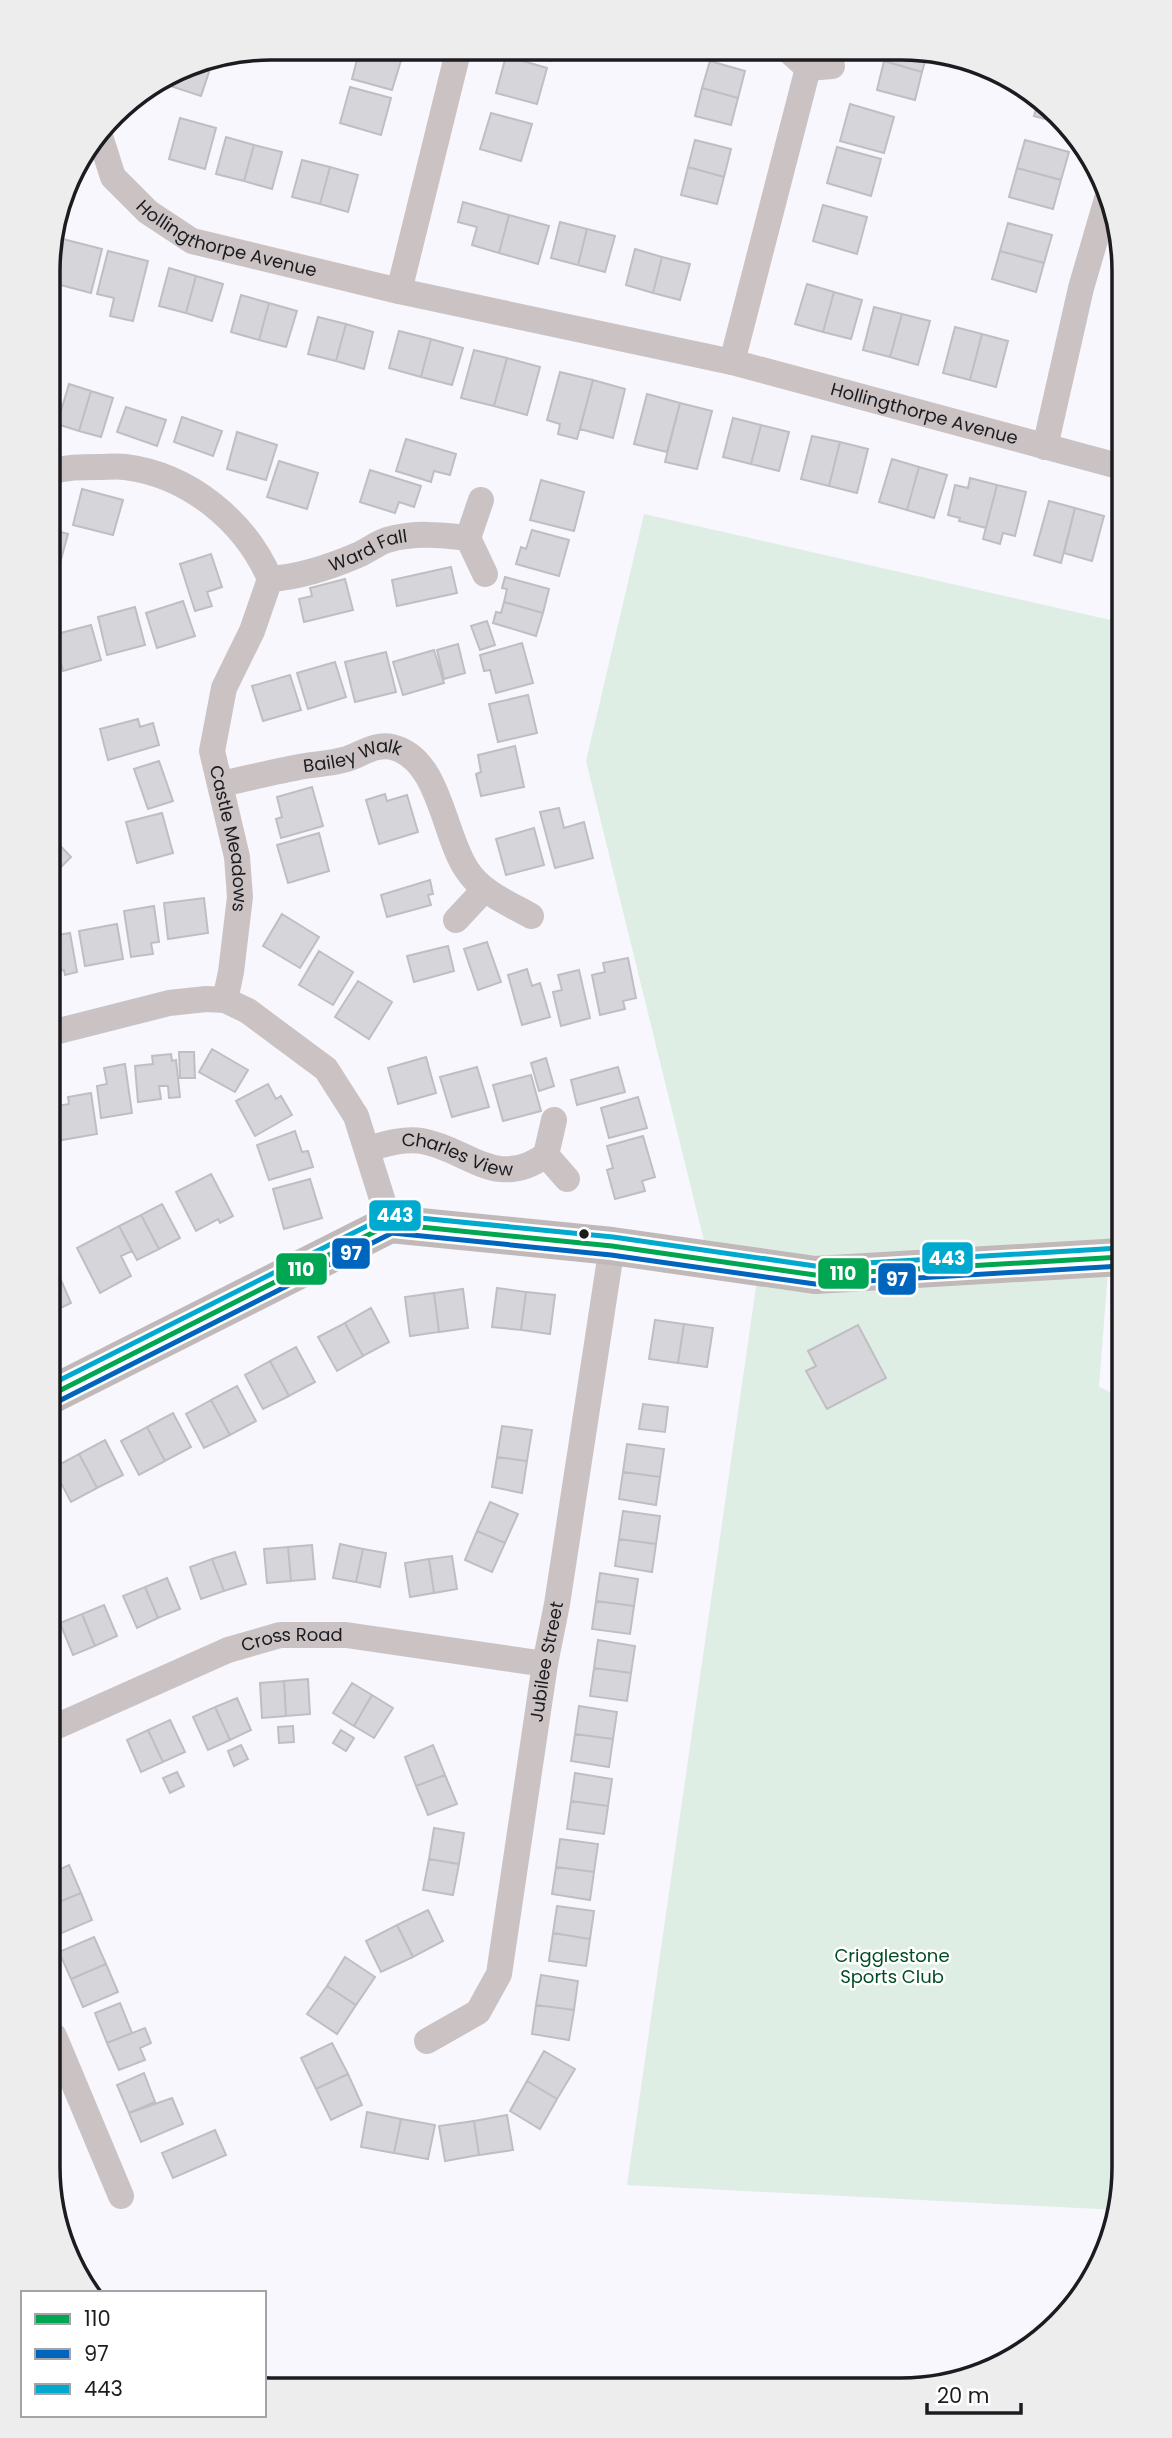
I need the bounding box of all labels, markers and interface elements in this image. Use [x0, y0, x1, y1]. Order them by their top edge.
street label: Hollingthorpe Avenue [131, 194, 320, 283]
street label: Hollingthorpe Avenue [828, 376, 1021, 451]
street label: Ward Fall [325, 523, 409, 577]
street label: Bailey Walk [302, 733, 406, 778]
street label: Castle Meadows [204, 763, 253, 914]
street label: Charles View [401, 1127, 514, 1182]
line badge: 443 [368, 1199, 422, 1232]
text: 443 [376, 1202, 414, 1229]
unlabelled marker [577, 1227, 591, 1241]
line badge: 97 [331, 1237, 371, 1270]
text: 97 [340, 1240, 362, 1267]
line badge: 443 [921, 1241, 974, 1275]
text: 443 [928, 1245, 966, 1272]
line badge: 110 [275, 1252, 328, 1286]
text: 110 [288, 1256, 314, 1283]
line badge: 110 [817, 1257, 870, 1290]
text: 110 [830, 1260, 856, 1287]
line badge: 97 [877, 1262, 917, 1296]
text: 97 [886, 1266, 908, 1293]
street label: Jubilee Street [524, 1599, 569, 1724]
street label: Cross Road [238, 1622, 343, 1658]
park label: Crigglestone Sports Club [834, 1943, 950, 1989]
legend [21, 2291, 266, 2417]
text: 110 [84, 2304, 111, 2333]
text: 97 [84, 2339, 109, 2368]
scale bar [927, 2372, 1021, 2416]
text: 443 [84, 2374, 123, 2403]
text: 20 m [937, 2381, 990, 2410]

